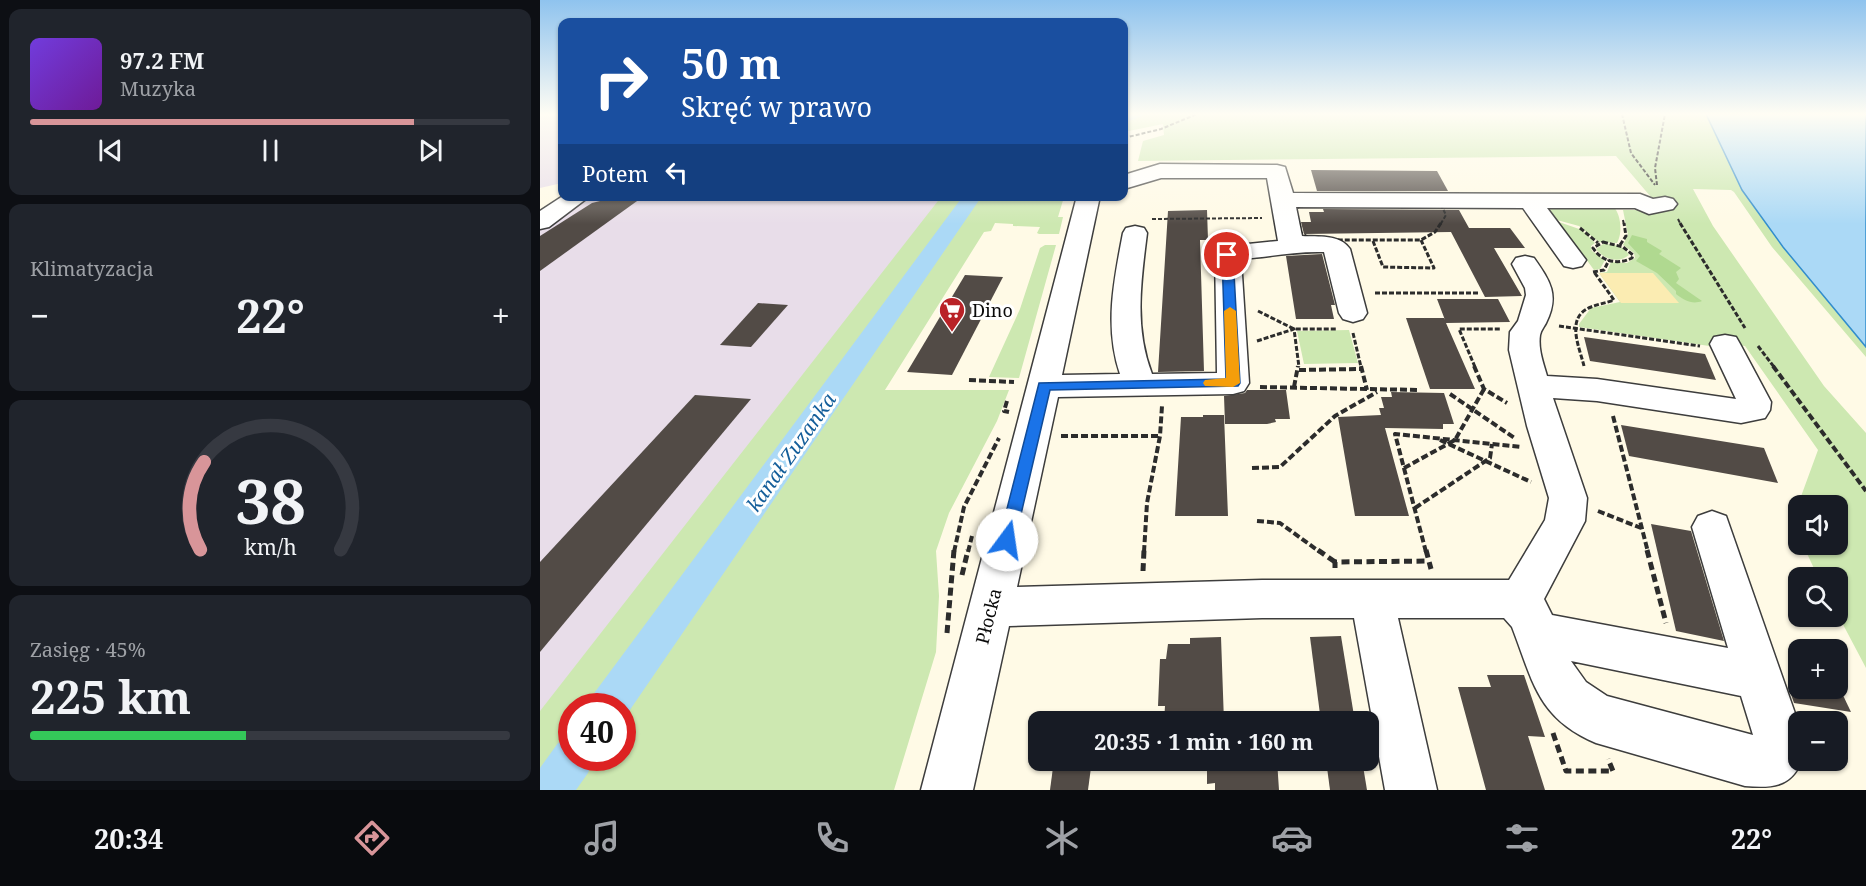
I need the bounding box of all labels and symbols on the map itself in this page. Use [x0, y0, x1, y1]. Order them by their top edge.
pin [1201, 229, 1252, 280]
supermarket icon: Dino [937, 295, 967, 333]
place label: Dino [972, 298, 1013, 322]
water label: kanał Zuzanka [740, 387, 842, 517]
position arrow [975, 508, 1039, 572]
street label: Płocka [970, 586, 1006, 646]
speed limit sign: 40 [558, 693, 636, 771]

